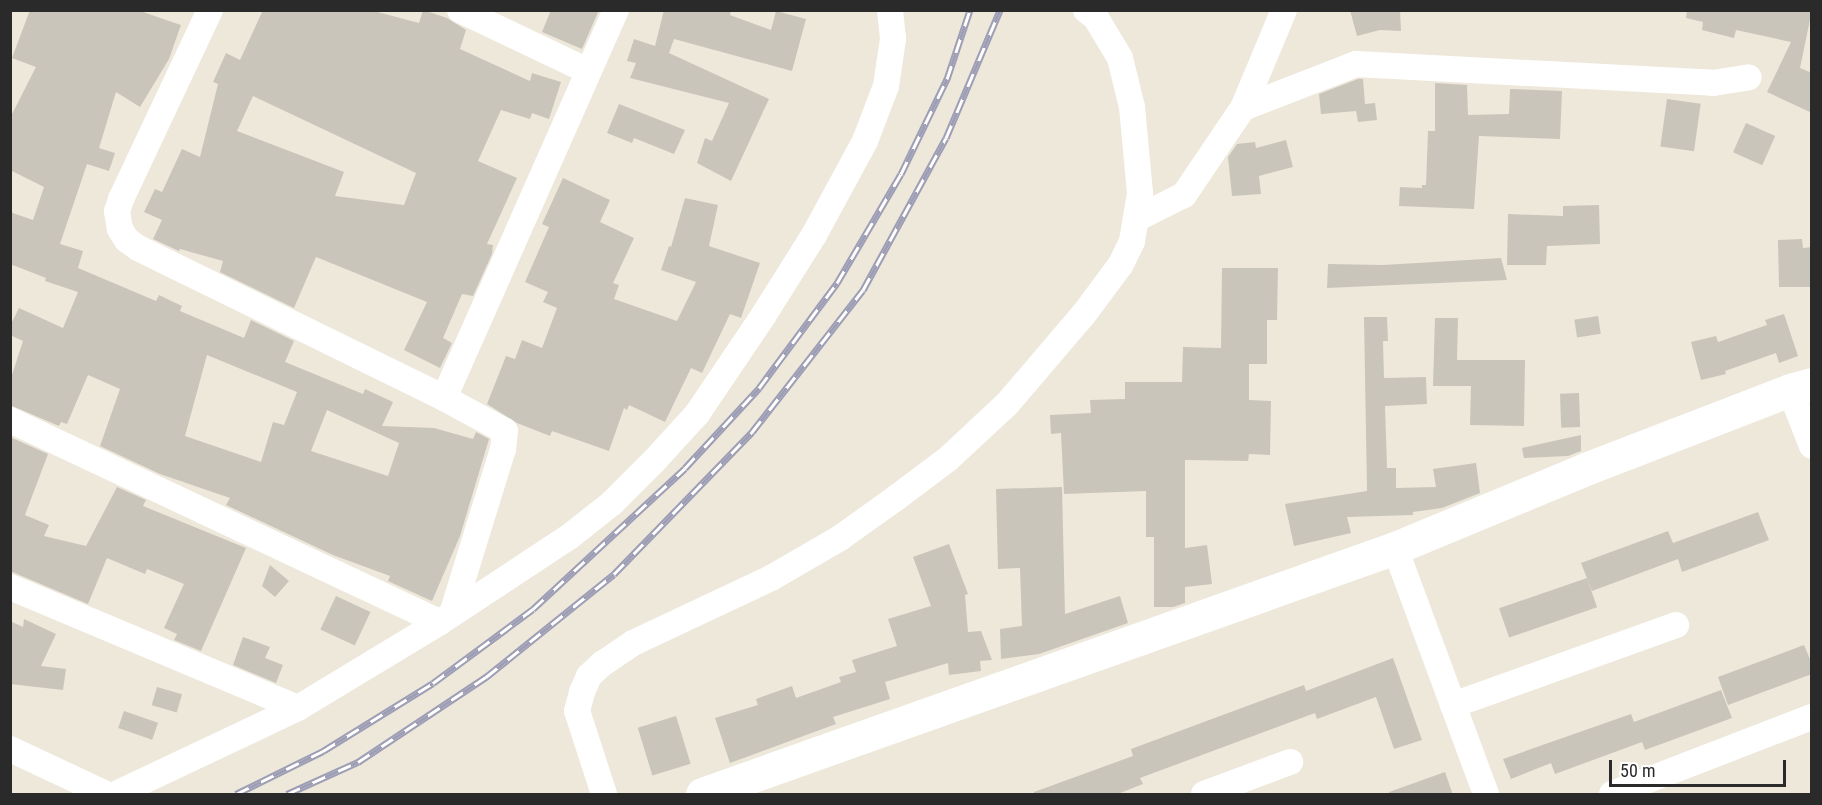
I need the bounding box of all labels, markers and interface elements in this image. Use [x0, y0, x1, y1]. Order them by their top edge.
scale bar [1612, 748, 1789, 786]
text: 50 m [1620, 760, 1655, 781]

